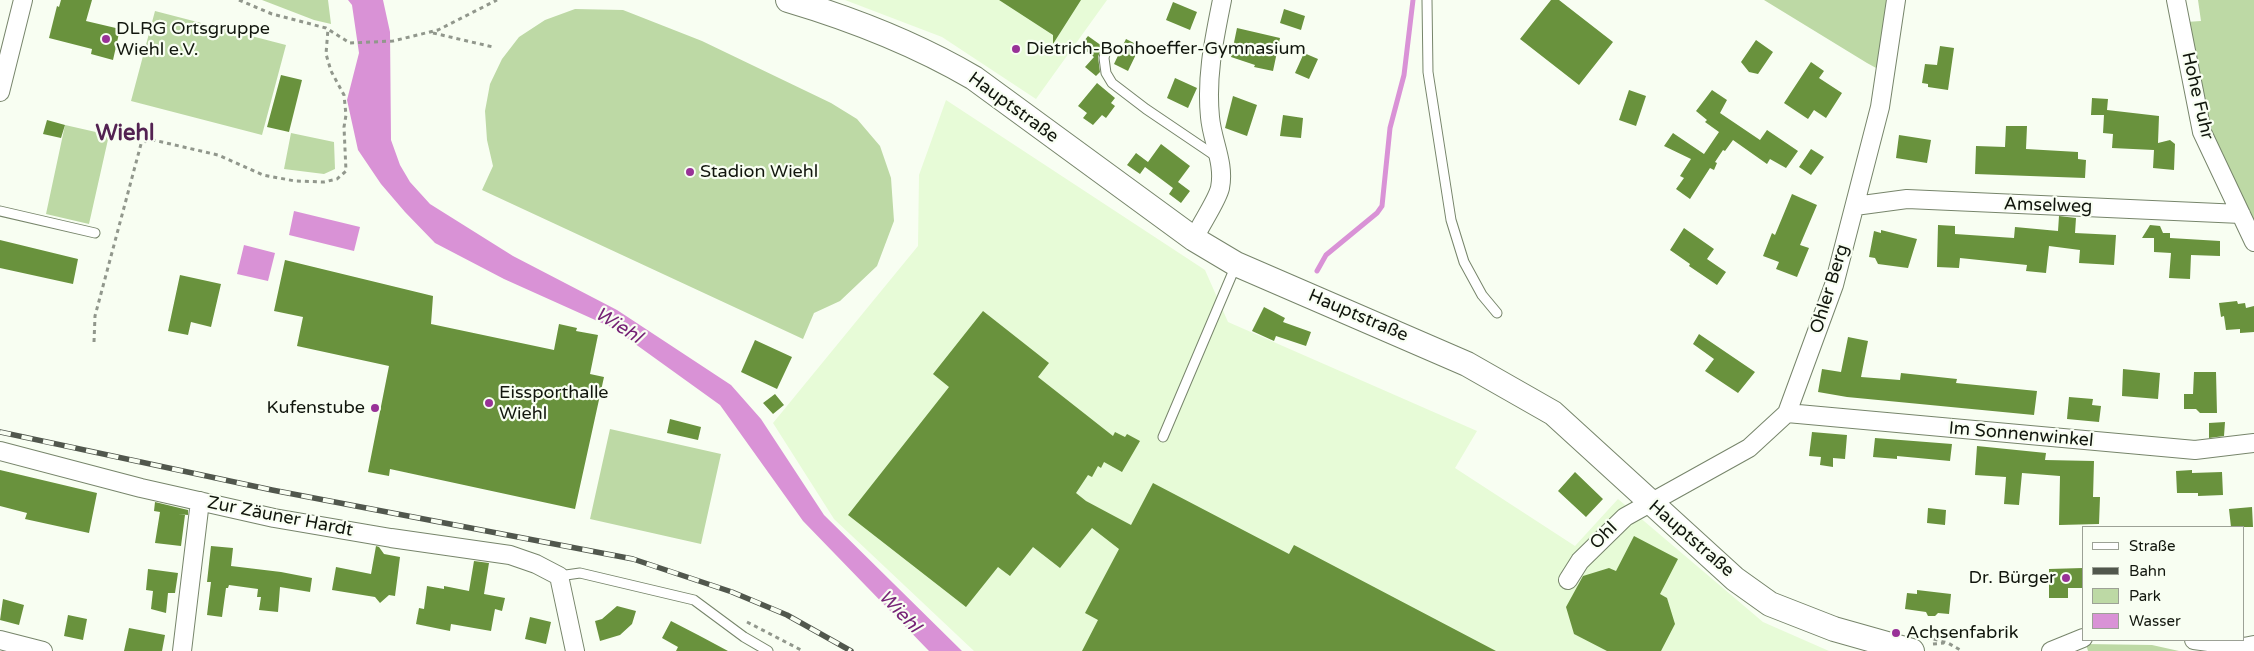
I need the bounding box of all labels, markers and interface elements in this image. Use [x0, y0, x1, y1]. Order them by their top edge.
place label: DLRG Ortsgruppe Wiehl e.V. [116, 18, 270, 60]
marker: DLRG Ortsgruppe Wiehl e.V. [100, 33, 112, 45]
place label: Dietrich-Bonhoeffer-Gymnasium [1026, 38, 1306, 60]
marker: Dietrich-Bonhoeffer-Gymnasium [1010, 43, 1022, 55]
street label: Hohe Fuhr [2176, 50, 2218, 142]
street label: Hauptstraße [964, 68, 1062, 148]
district label: Wiehl [96, 121, 154, 147]
place label: Stadion Wiehl [700, 161, 818, 183]
marker: Stadion Wiehl [684, 166, 696, 178]
street label: Amselweg [2003, 194, 2093, 218]
street label: Ohler Berg [1806, 242, 1854, 336]
street label: Hauptstraße [1305, 285, 1411, 347]
water label: Wiehl [590, 303, 646, 349]
place label: Eissporthalle Wiehl [499, 382, 609, 424]
place label: Kufenstube [267, 397, 365, 419]
marker: Eissporthalle Wiehl [483, 397, 495, 409]
marker: Kufenstube [369, 402, 381, 414]
street label: Im Sonnenwinkel [1948, 418, 2094, 452]
street label: Zur Zäuner Hardt [205, 492, 355, 542]
street label: Hauptstraße [1644, 496, 1738, 582]
street label: Ohl [1586, 518, 1622, 554]
legend [2082, 526, 2244, 641]
text: Straße [2129, 537, 2175, 555]
text: Bahn [2129, 562, 2166, 580]
place label: Dr. Bürger [1969, 567, 2056, 589]
marker: Dr. Bürger [2060, 572, 2072, 584]
water label: Wiehl [873, 586, 925, 638]
text: Park [2129, 587, 2161, 605]
text: Wasser [2129, 612, 2181, 630]
place label: Achsenfabrik [1906, 622, 2019, 644]
marker: Achsenfabrik [1890, 627, 1902, 639]

